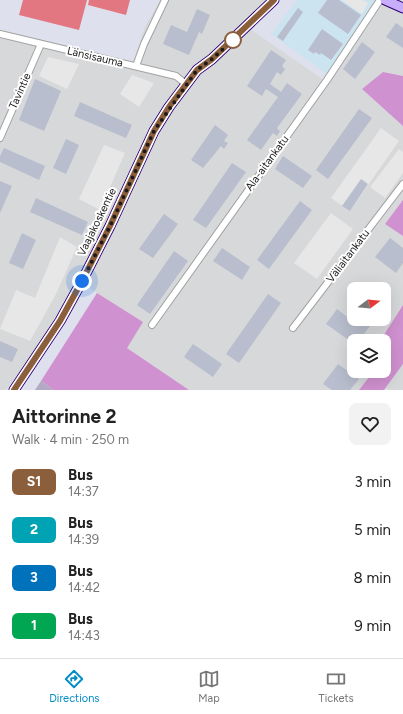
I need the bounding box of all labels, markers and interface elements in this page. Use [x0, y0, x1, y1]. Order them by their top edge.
unlabelled marker [224, 31, 242, 49]
street label: Länsisauma [66, 44, 124, 70]
street label: Tavintie [6, 71, 34, 111]
street label: Ala-aitankatu [243, 133, 291, 193]
street label: Vaajakoskentie [75, 186, 119, 258]
street label: Väliaitankatu [324, 227, 372, 285]
your location [72, 271, 92, 291]
north arrow [347, 282, 391, 326]
map controls [347, 282, 391, 378]
button: layers [347, 334, 391, 378]
button: heart [349, 403, 391, 445]
text: Aittorinne 2 [12, 405, 117, 428]
text: Walk · 4 min · 250 m [12, 432, 129, 447]
text: Bus [68, 466, 93, 484]
text: S1 [27, 473, 41, 490]
text: 3 min [355, 473, 391, 491]
text: 14:37 [68, 484, 99, 499]
text: Bus [68, 514, 93, 532]
text: 2 [30, 521, 38, 538]
text: 5 min [354, 521, 391, 539]
text: 14:39 [68, 532, 99, 547]
text: Bus [68, 562, 93, 580]
text: 3 [30, 569, 38, 586]
text: 8 min [353, 569, 391, 587]
text: 14:42 [68, 580, 100, 595]
text: Bus [68, 610, 93, 628]
text: 1 [31, 617, 37, 634]
text: 9 min [354, 617, 391, 635]
text: 14:43 [68, 628, 100, 643]
tab: Directions [49, 668, 99, 705]
tab: Map [198, 668, 220, 705]
tab: Tickets [319, 668, 354, 705]

